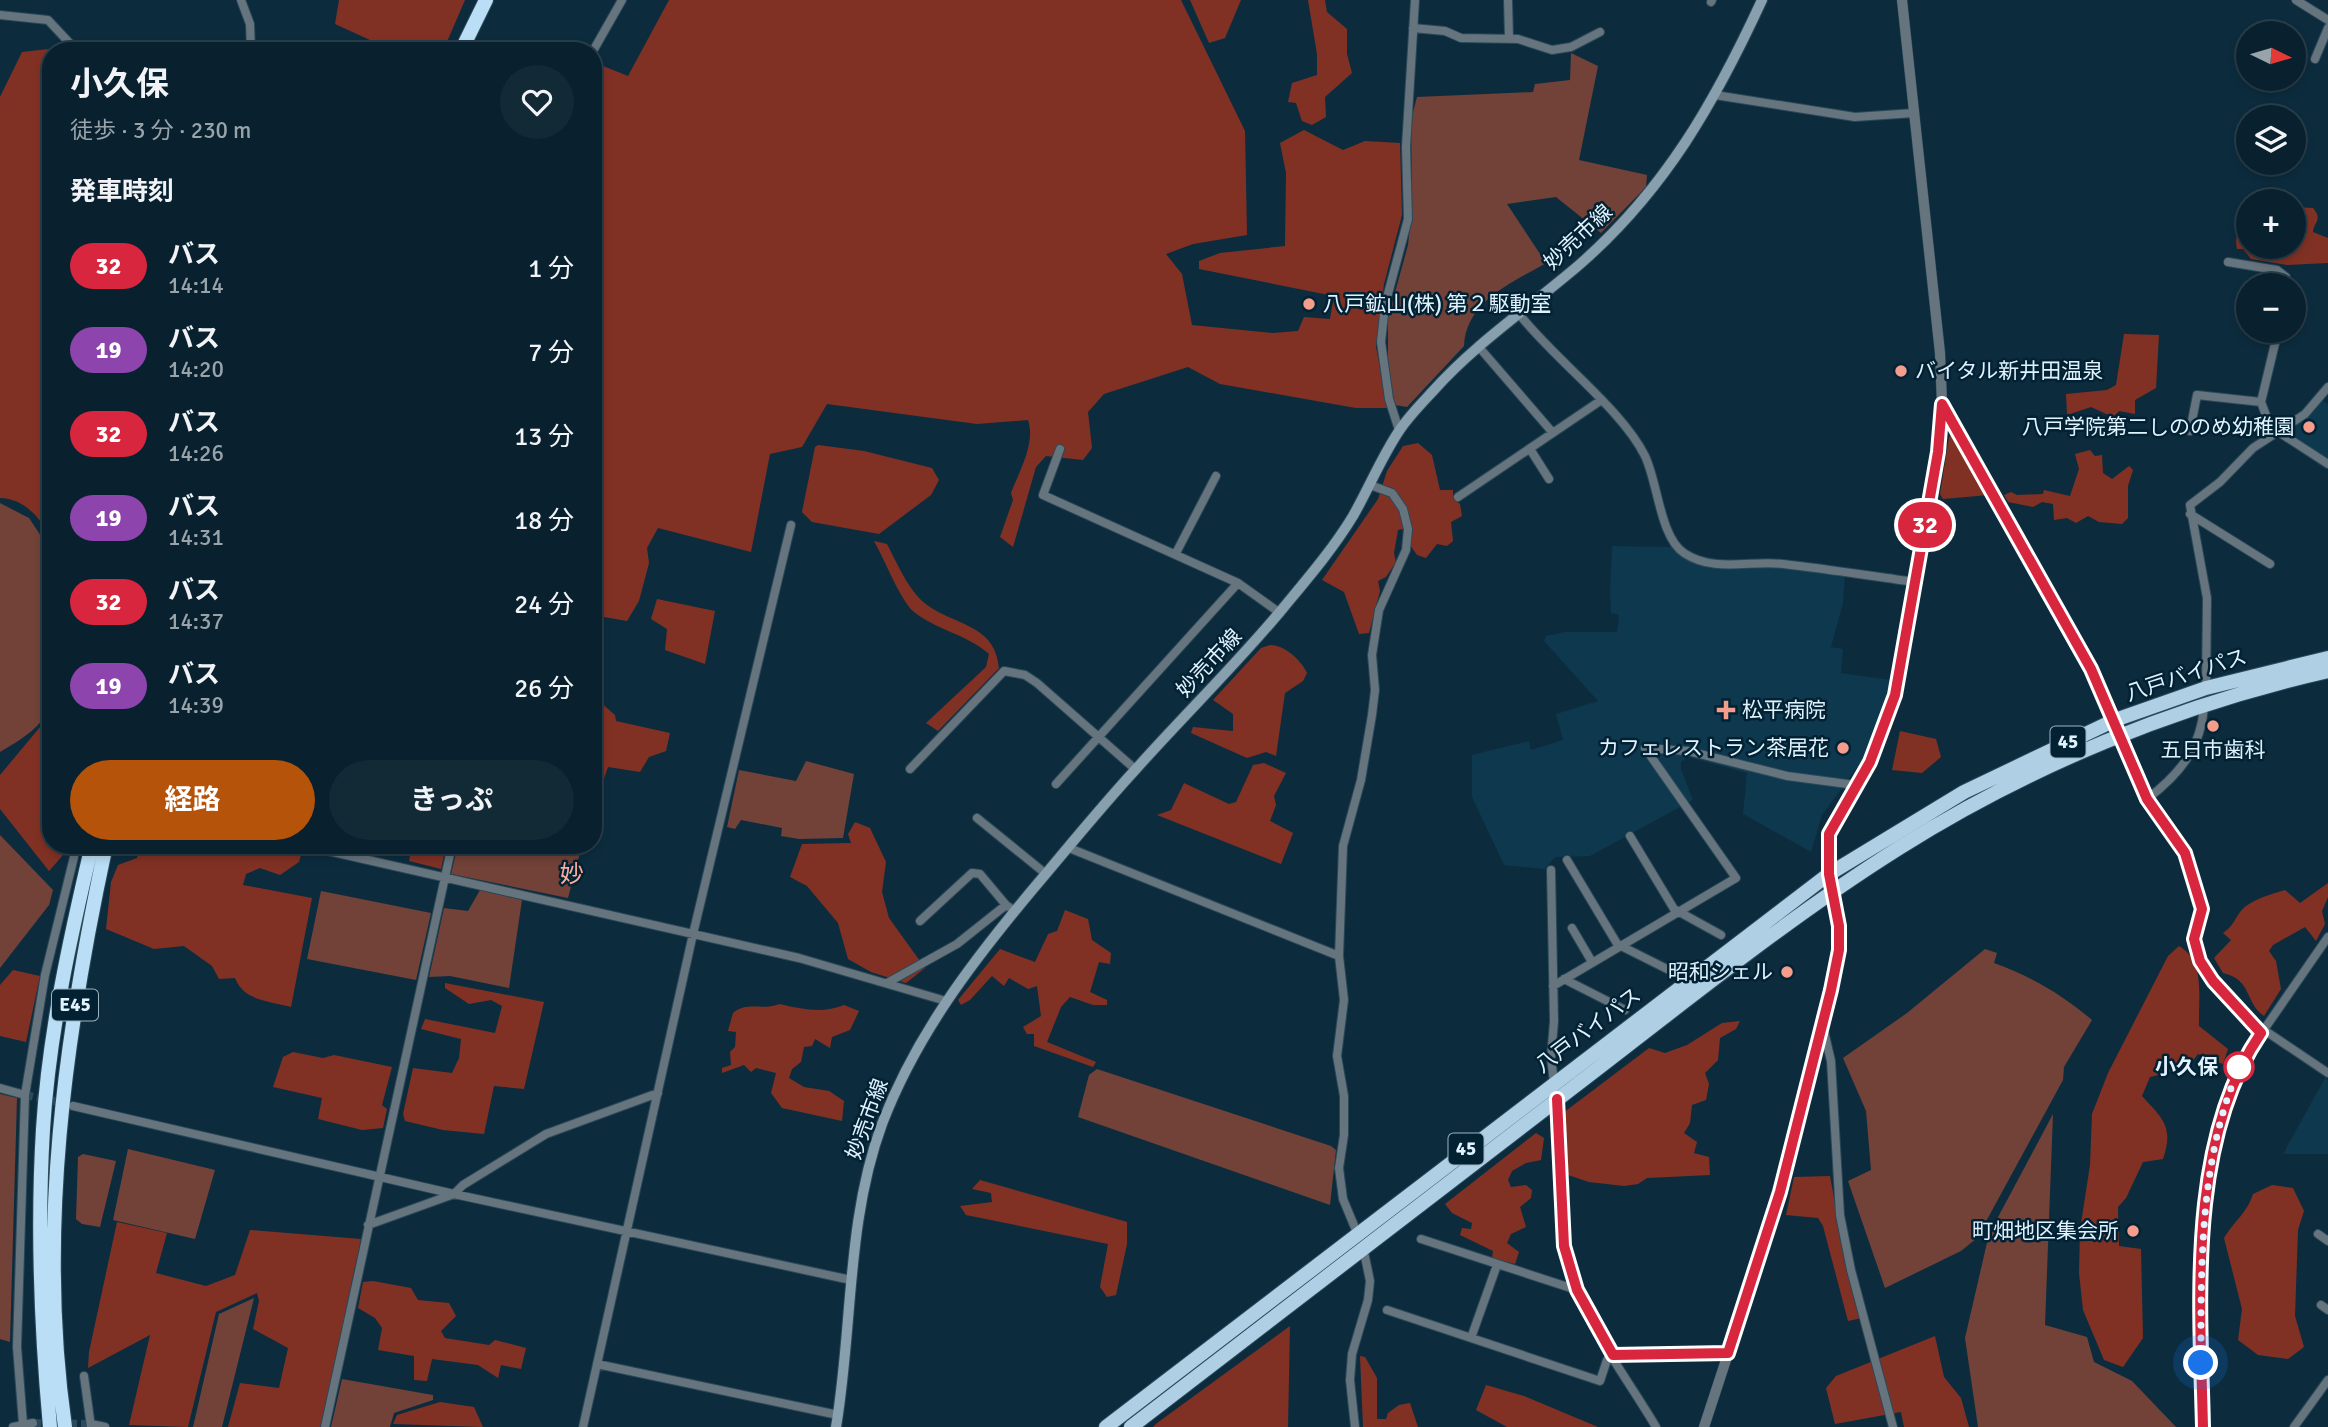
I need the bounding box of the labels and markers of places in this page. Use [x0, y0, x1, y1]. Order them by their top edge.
place label: 八戸鉱山(株) 第２駆動室 [1323, 291, 1552, 317]
marker: 八戸鉱山(株) 第２駆動室 [1301, 296, 1317, 312]
place label: バイタル新井田温泉 [1915, 358, 2103, 384]
marker: バイタル新井田温泉 [1893, 363, 1909, 379]
place label: 八戸学院第二しののめ幼稚園 [2022, 414, 2295, 440]
marker: 八戸学院第二しののめ幼稚園 [2301, 419, 2317, 435]
place label: 松平病院 [1742, 697, 1826, 723]
marker: 松平病院 [1716, 700, 1736, 720]
marker: 五日市歯科 [2205, 718, 2221, 734]
place label: カフェレストラン茶居花 [1598, 735, 1829, 761]
place label: 五日市歯科 [2161, 737, 2266, 763]
marker: カフェレストラン茶居花 [1835, 740, 1851, 756]
place label: 昭和シェル [1668, 959, 1773, 985]
marker: 昭和シェル [1779, 964, 1795, 980]
marker: 小久保 [2224, 1052, 2254, 1082]
place label: 小久保 [2155, 1054, 2219, 1080]
place label: 町畑地区集会所 [1972, 1218, 2119, 1244]
marker: 町畑地区集会所 [2125, 1223, 2141, 1239]

